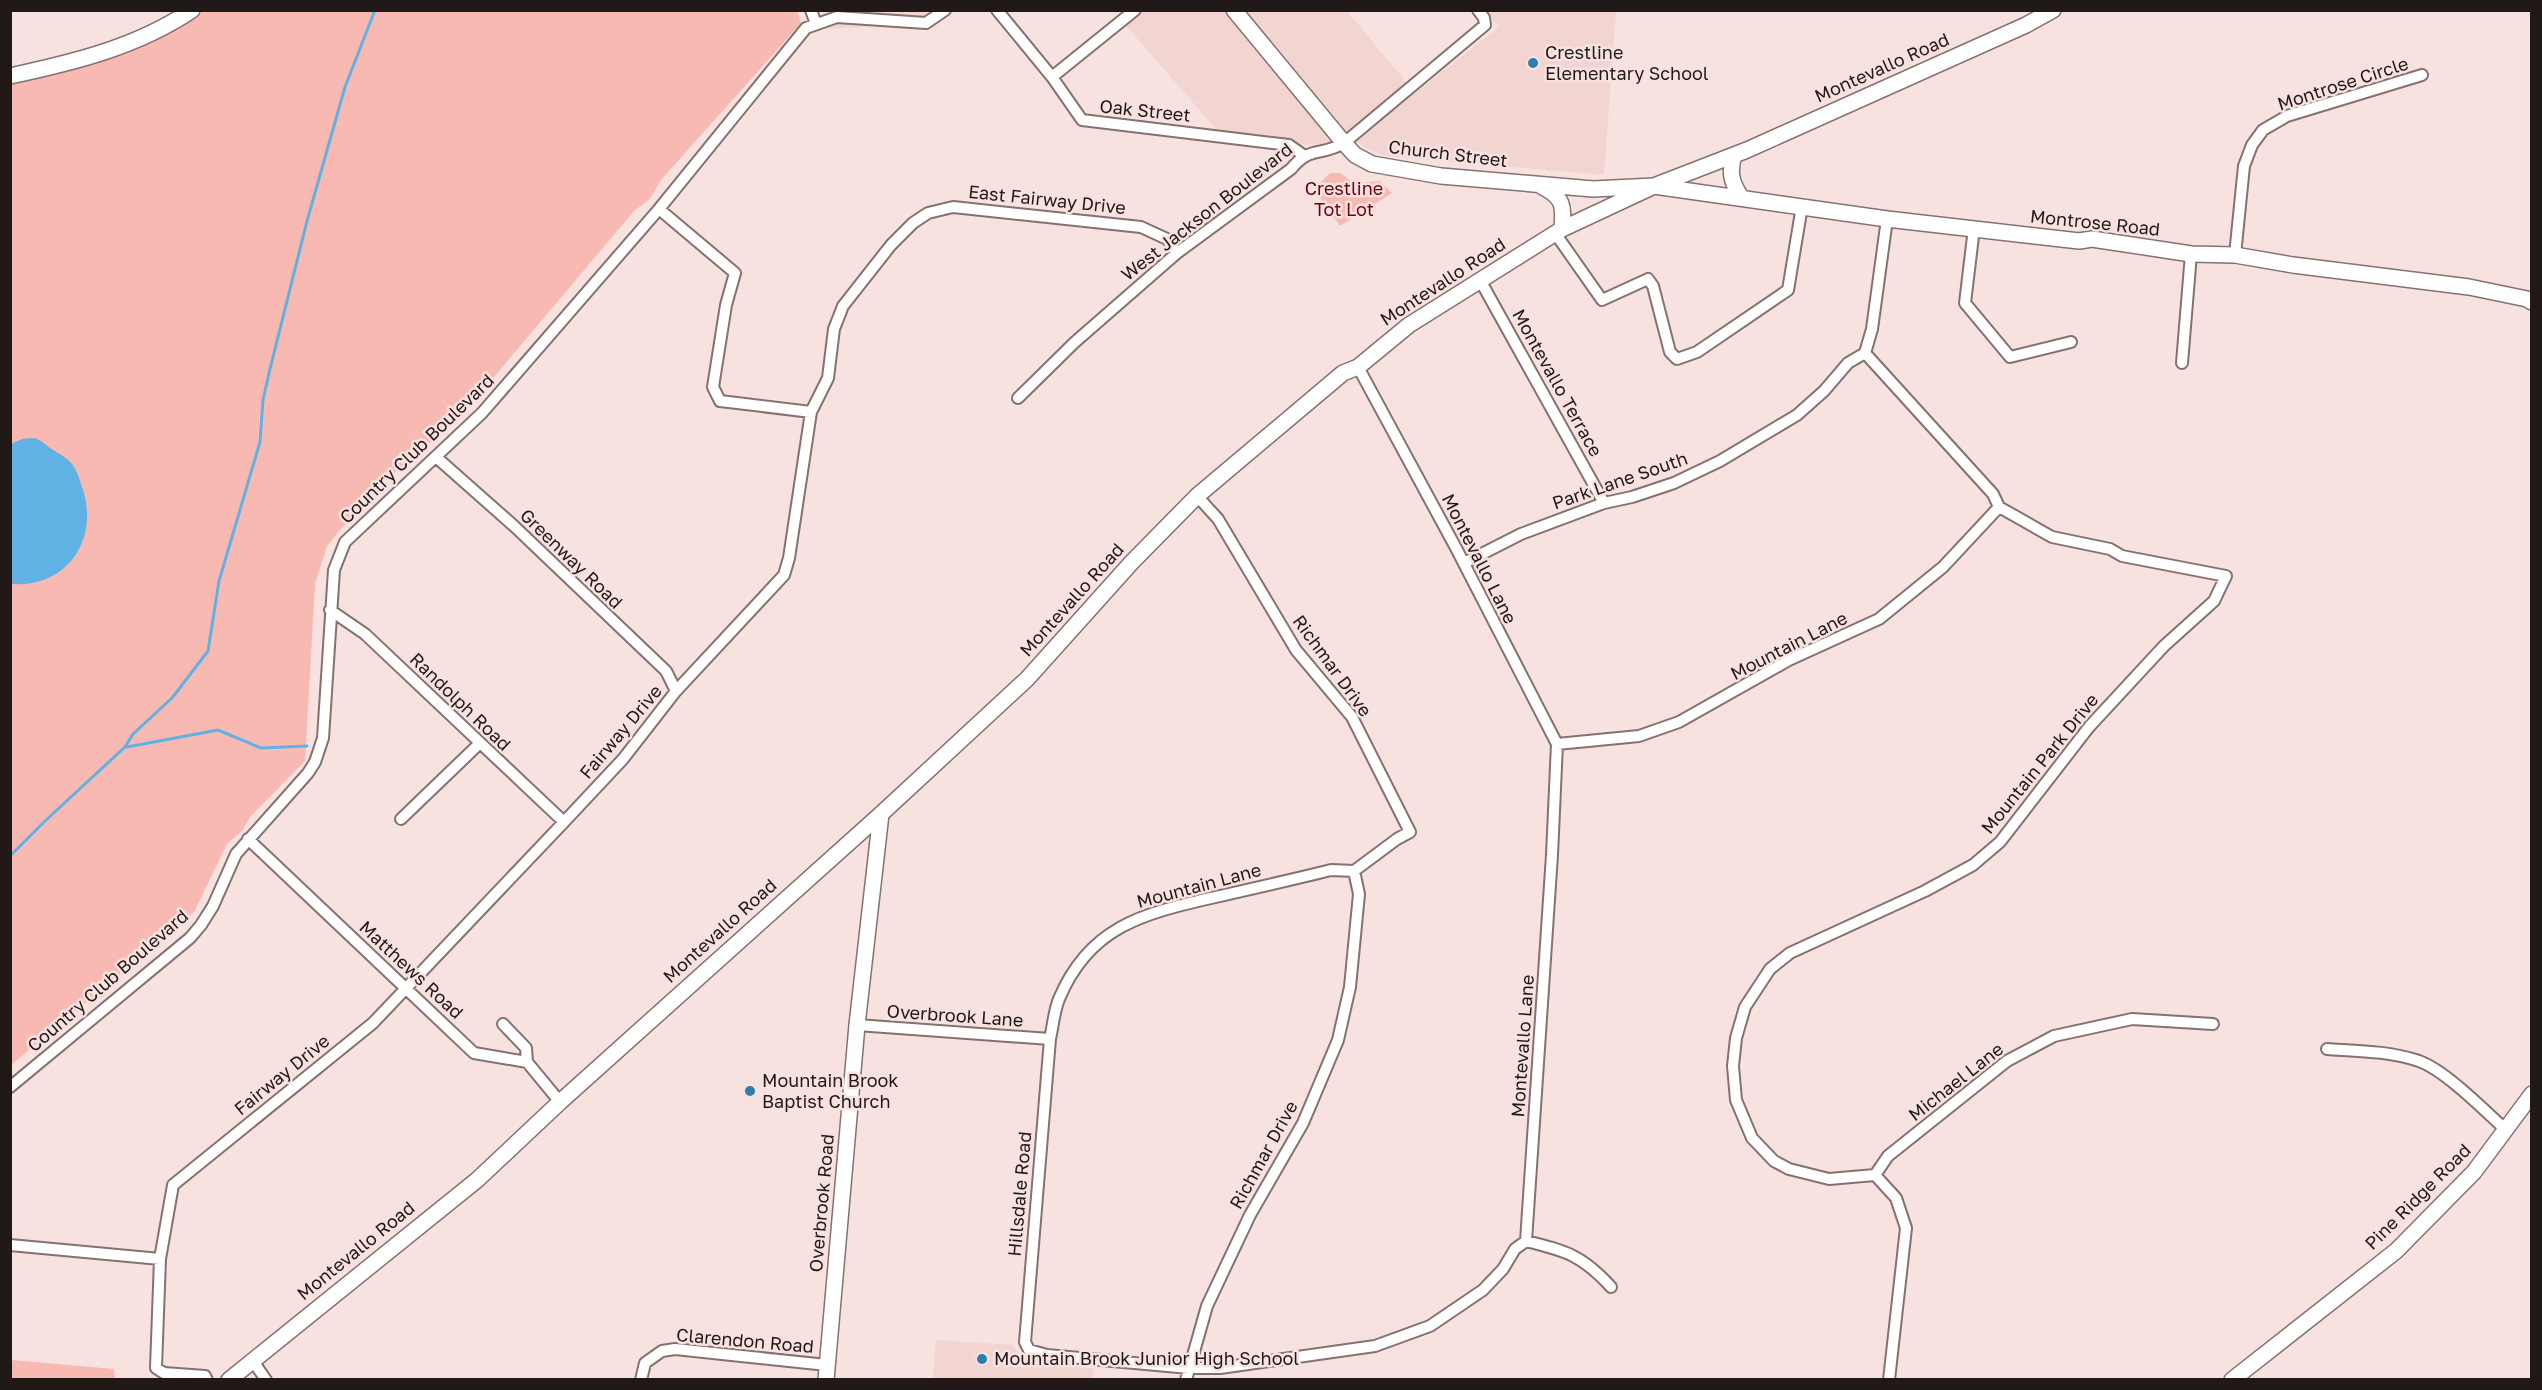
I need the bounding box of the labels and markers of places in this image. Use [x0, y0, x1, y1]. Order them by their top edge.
place label: Crestline Elementary School [1545, 41, 1709, 84]
marker: Crestline Elementary School [1526, 56, 1540, 70]
place label: Mountain Brook Baptist Church [762, 1069, 899, 1112]
marker: Mountain Brook Baptist Church [743, 1084, 757, 1098]
place label: Mountain Brook Junior High School [994, 1347, 1299, 1369]
marker: Mountain Brook Junior High School [975, 1352, 989, 1366]

